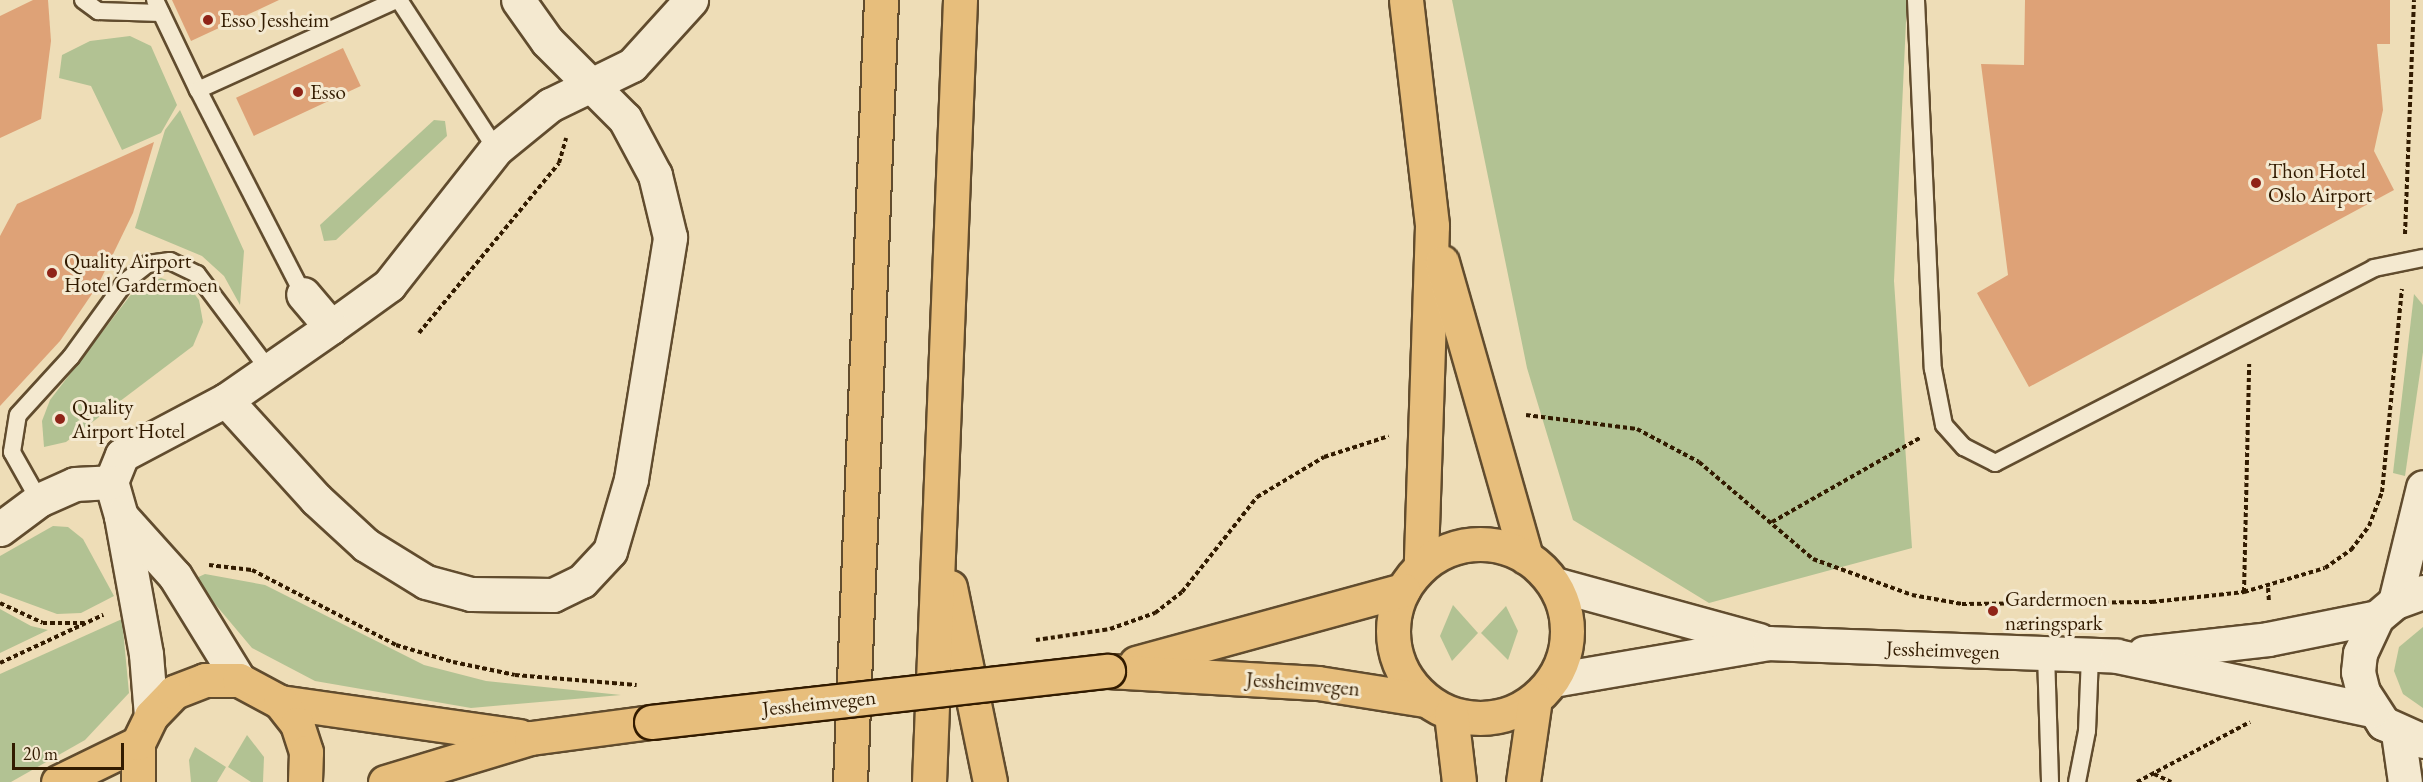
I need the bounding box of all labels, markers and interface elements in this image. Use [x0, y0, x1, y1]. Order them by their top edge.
place label: Esso Jessheim [220, 7, 329, 33]
marker: Esso Jessheim [201, 13, 215, 27]
place label: Esso [310, 79, 346, 105]
marker: Esso [291, 85, 305, 99]
place label: Thon Hotel Oslo Airport [2268, 158, 2372, 208]
marker: Thon Hotel Oslo Airport [2249, 176, 2263, 190]
place label: Quality Airport Hotel Gardermoen [64, 248, 218, 298]
marker: Quality Airport Hotel Gardermoen [45, 266, 59, 280]
place label: Quality Airport Hotel [72, 394, 185, 444]
marker: Quality Airport Hotel [53, 412, 67, 426]
place label: Gardermoen næringspark [2005, 586, 2108, 636]
marker: Gardermoen næringspark [1986, 604, 2000, 618]
street label: Jessheimvegen [1886, 635, 2000, 665]
street label: Jessheimvegen [1245, 666, 1361, 702]
street label: Jessheimvegen [761, 685, 877, 721]
scale bar [15, 731, 128, 769]
text: 20 m [23, 742, 58, 765]

